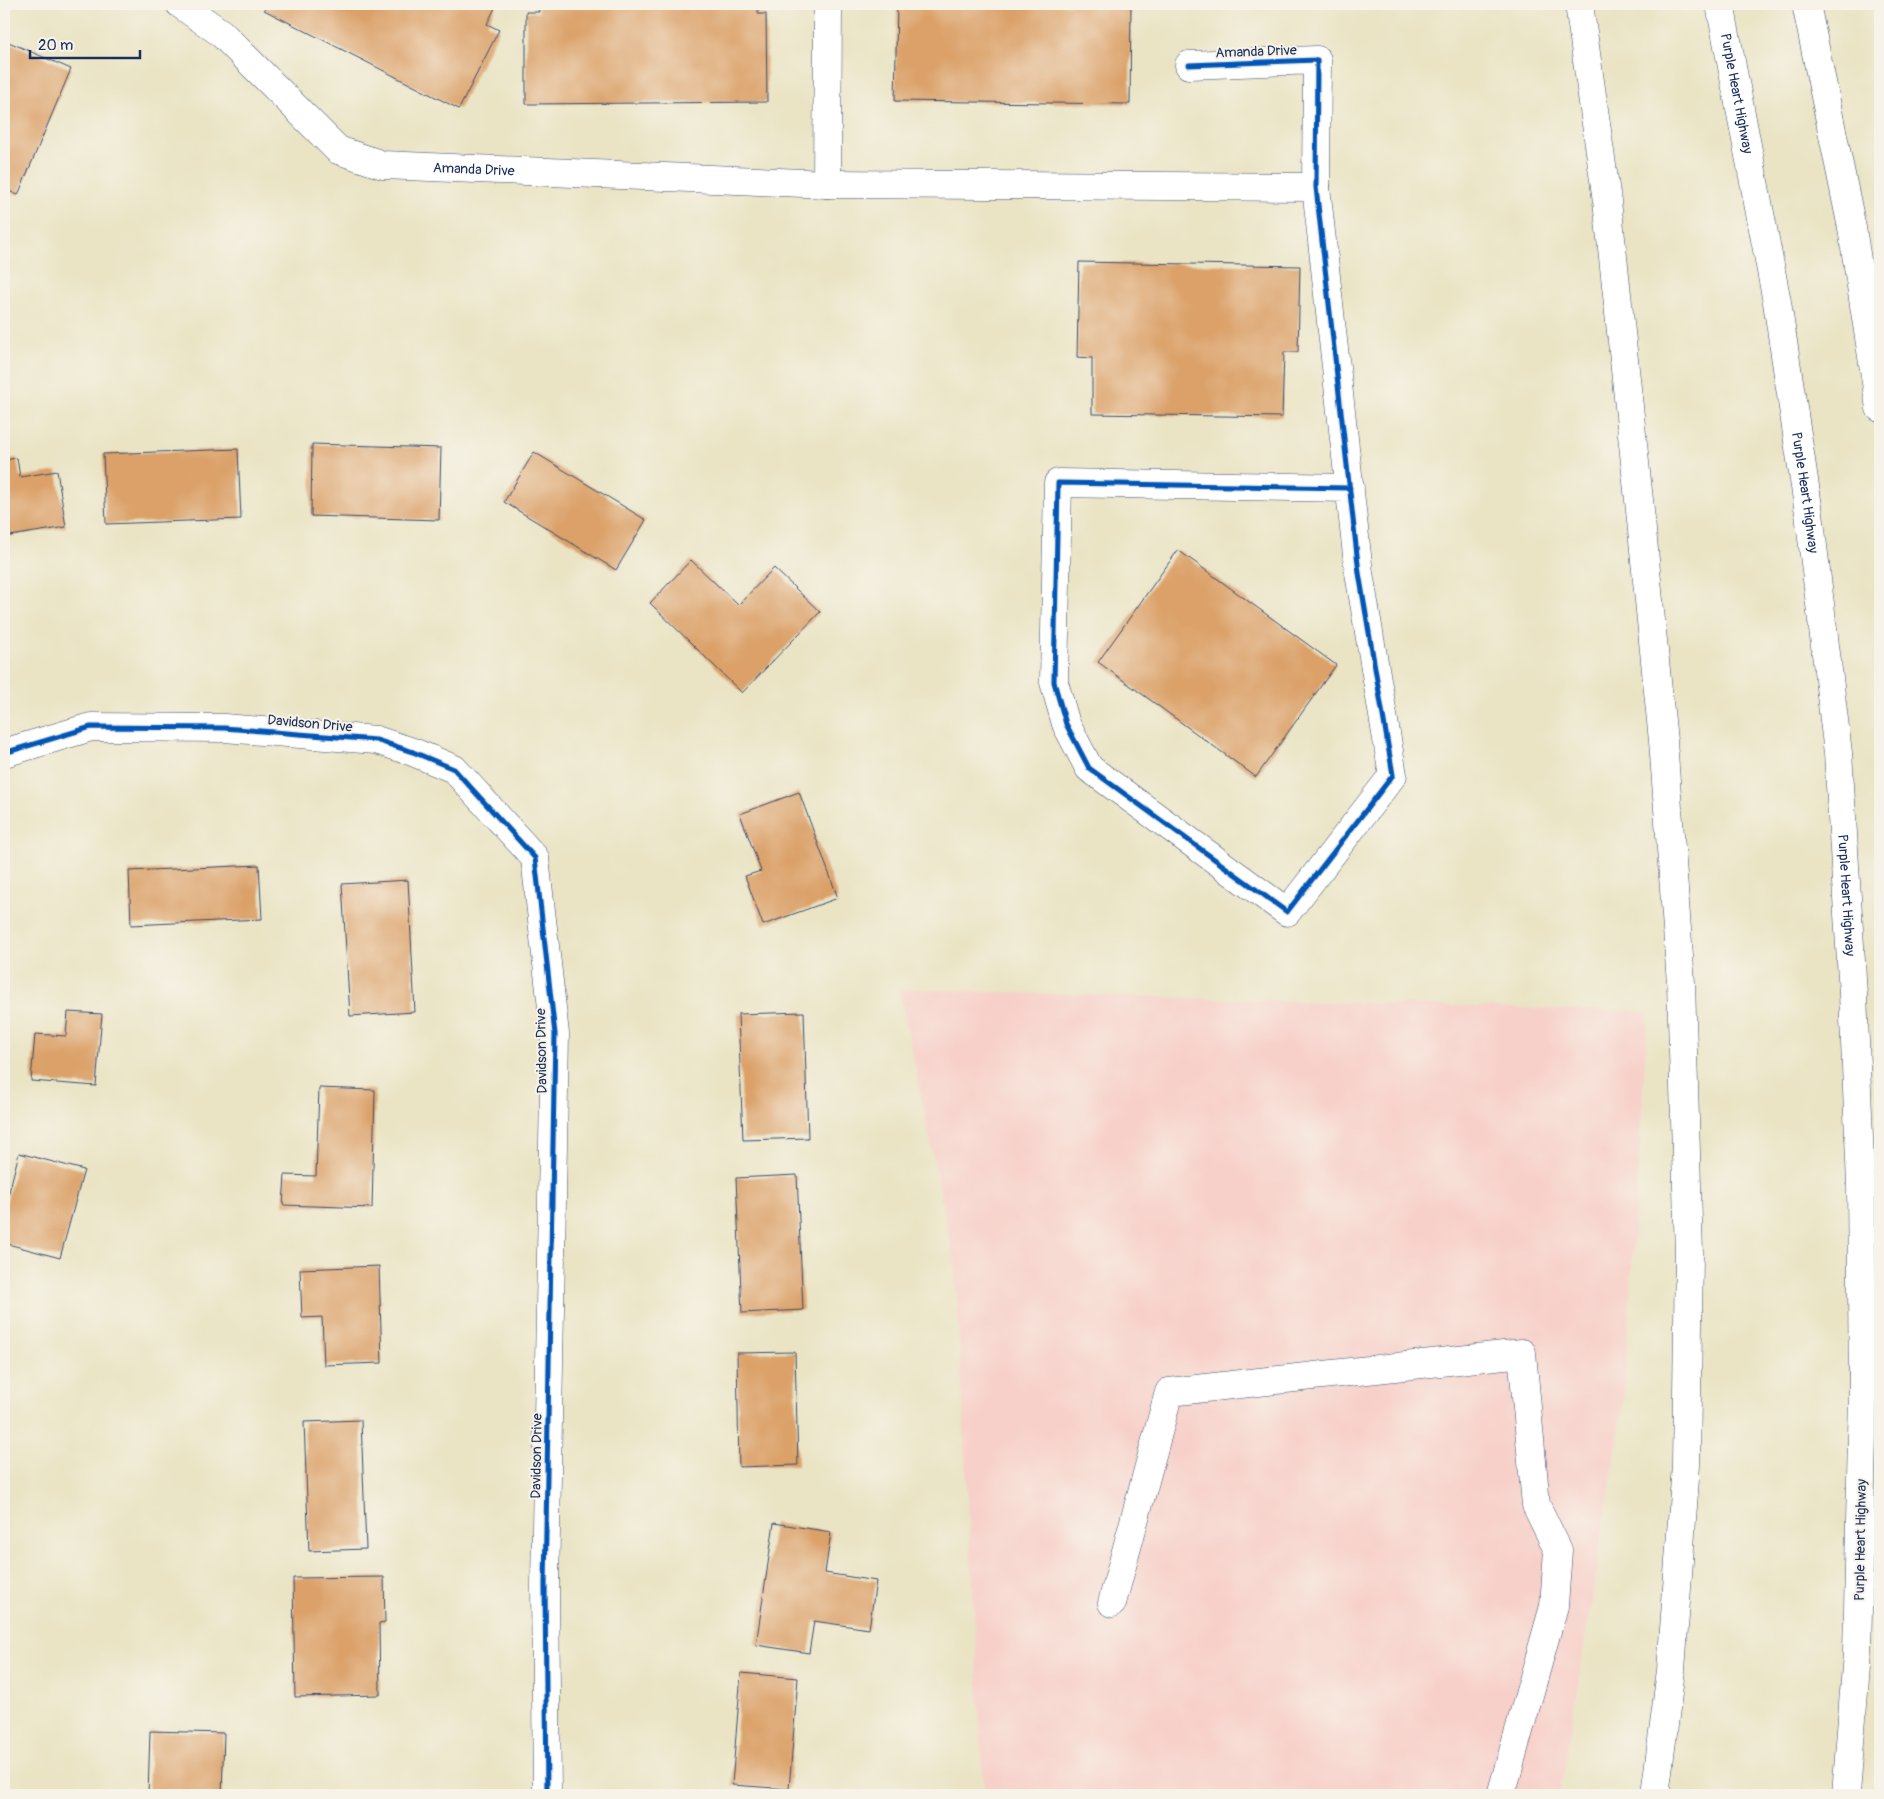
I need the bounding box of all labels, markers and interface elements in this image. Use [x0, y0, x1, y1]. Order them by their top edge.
scale bar [30, 28, 140, 60]
street label: Purple Heart Highway [1717, 32, 1756, 155]
text: 20 m [38, 36, 73, 55]
street label: Amanda Drive [1215, 42, 1297, 61]
street label: Amanda Drive [433, 159, 515, 180]
street label: Purple Heart Highway [1788, 431, 1822, 554]
street label: Davidson Drive [267, 711, 353, 736]
street label: Purple Heart Highway [1834, 834, 1859, 957]
street label: Davidson Drive [532, 1008, 551, 1094]
street label: Davidson Drive [527, 1413, 546, 1499]
street label: Purple Heart Highway [1851, 1479, 1870, 1601]

